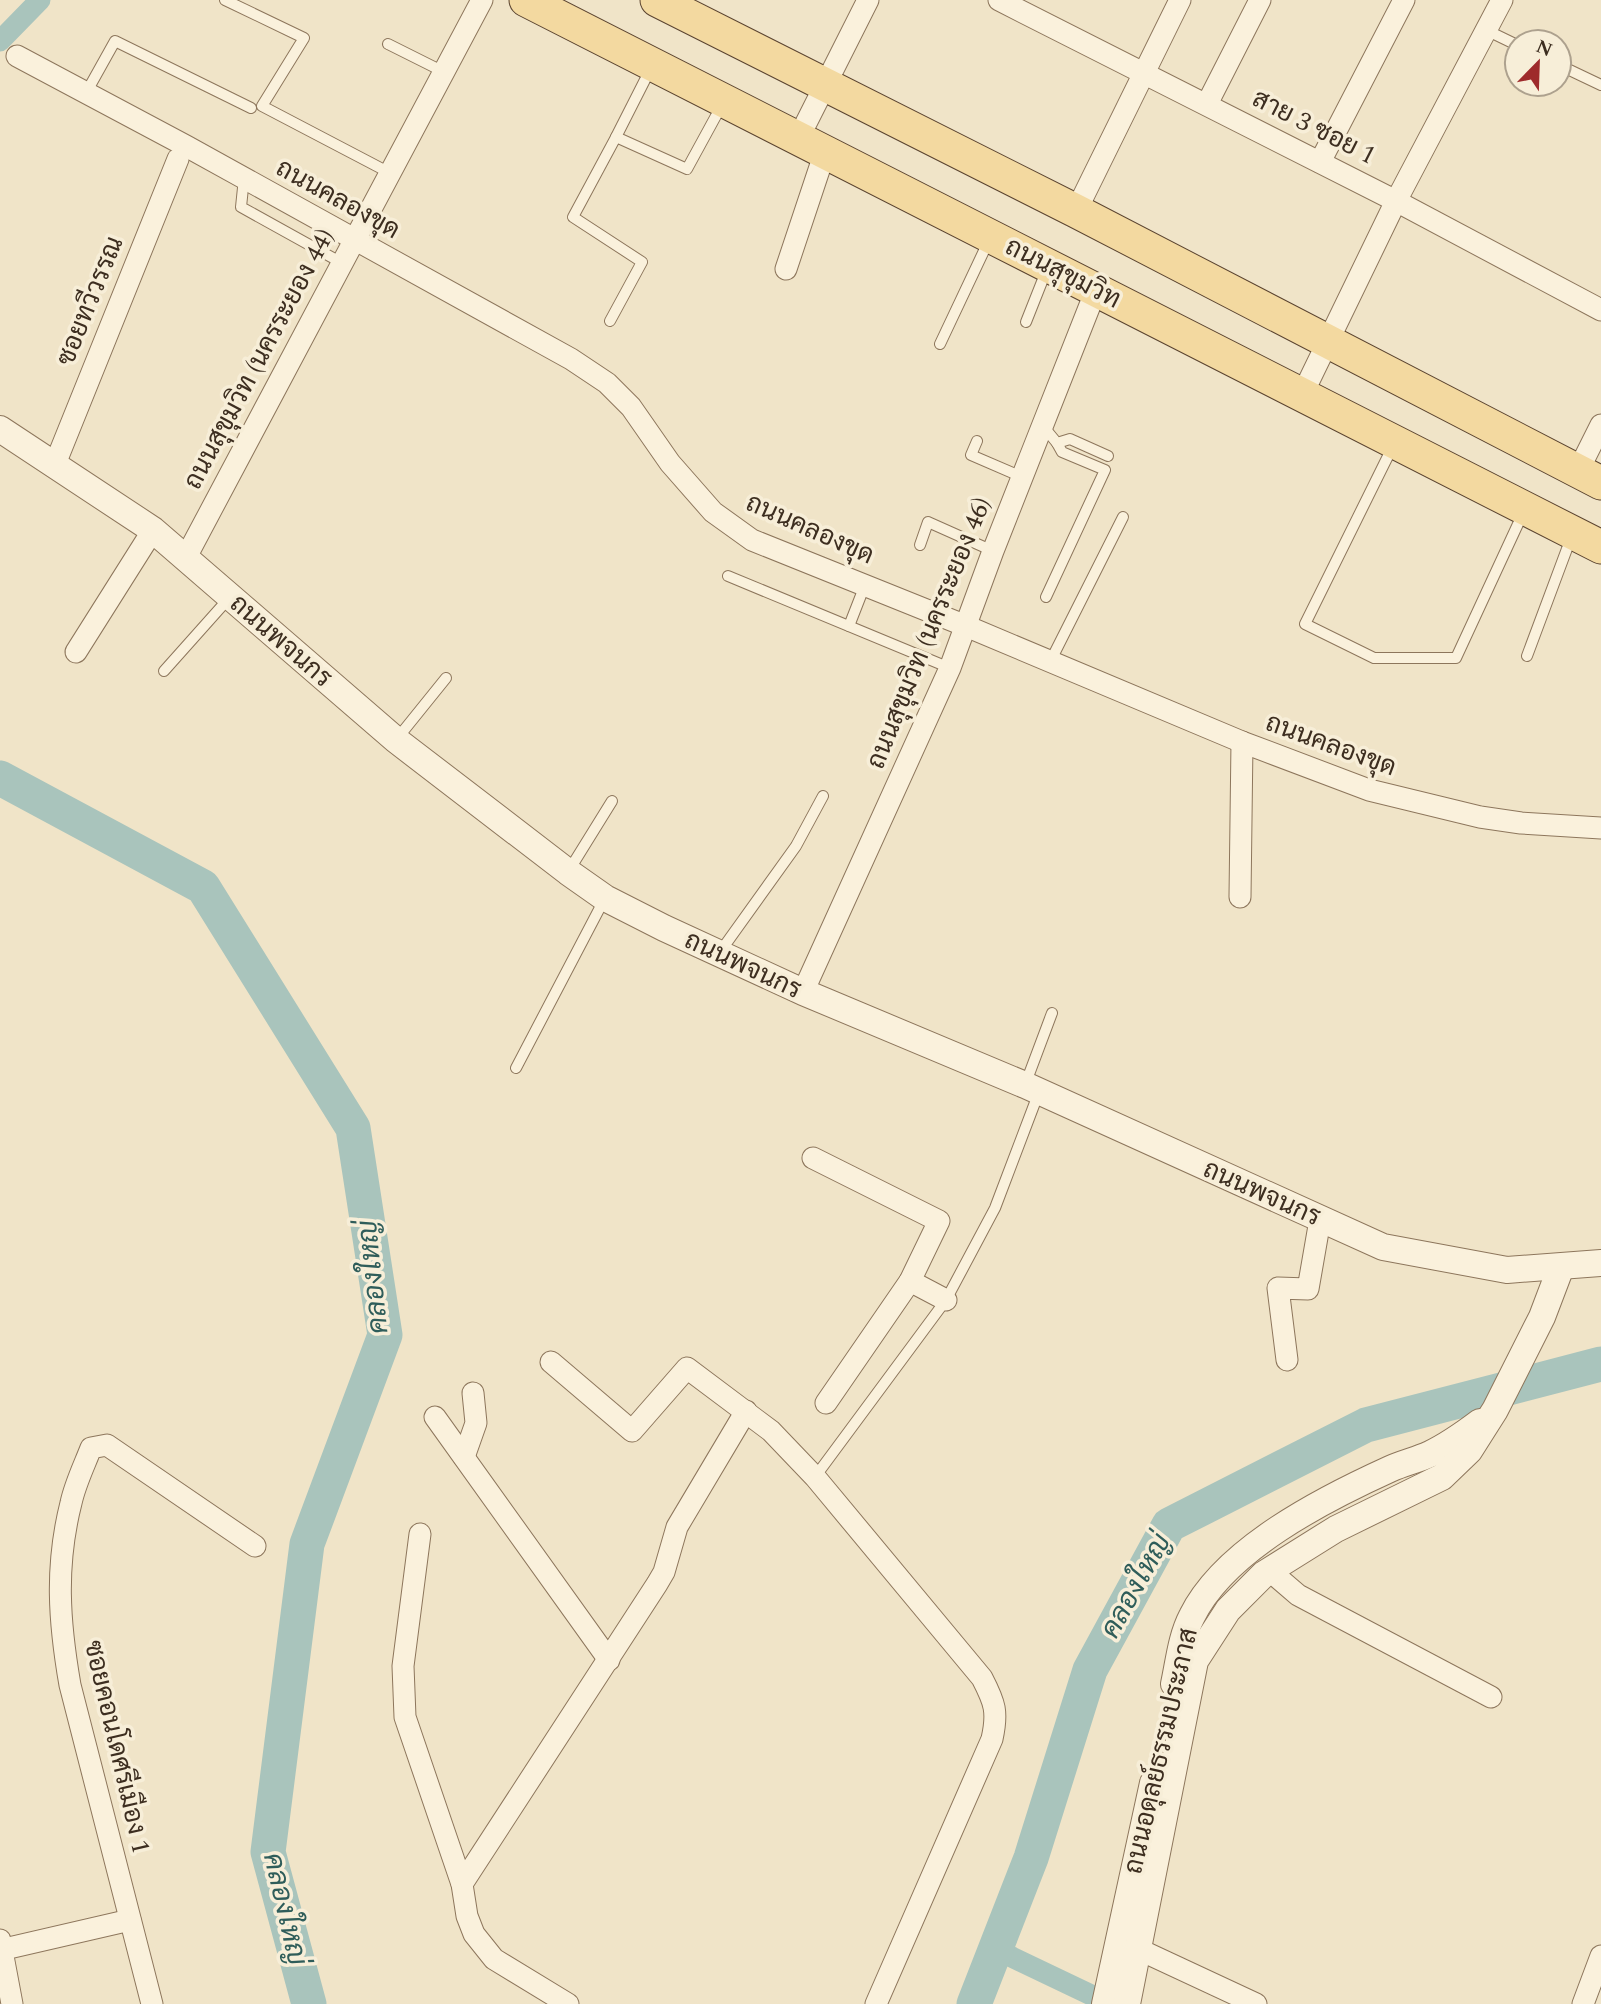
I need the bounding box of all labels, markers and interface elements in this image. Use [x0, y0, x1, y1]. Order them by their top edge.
north arrow [1503, 28, 1573, 98]
text: N [1531, 32, 1557, 65]
street label: สาย 3 ซอย 1 [1245, 79, 1383, 175]
street label: ถนนคลองขุด [268, 148, 408, 250]
street label: ถนนสุขุมวิท (นครระยอง 44) [173, 221, 345, 497]
street label: ถนนสุขุมวิท [998, 227, 1128, 319]
street label: ซอยทวีวรรณ [46, 230, 134, 372]
street label: ถนนคลองขุด [739, 483, 881, 575]
street label: ถนนสุขุมวิท (นครระยอง 46) [856, 491, 1002, 775]
street label: ถนนพจนกร [221, 585, 341, 697]
street label: ถนนคลองขุด [1260, 703, 1402, 787]
street label: ถนนพจนกร [678, 920, 808, 1010]
street label: ถนนพจนกร [1197, 1149, 1327, 1237]
water label: คลองใหญ่ [345, 1216, 400, 1336]
water label: คลองใหญ่ [1090, 1524, 1183, 1646]
street label: ถนนอดุลย์ธรรมประภาส [1113, 1624, 1209, 1878]
street label: ซอยคอนโดศรีเมือง 1 [73, 1636, 161, 1858]
water label: คลองใหญ่ [251, 1849, 319, 1971]

